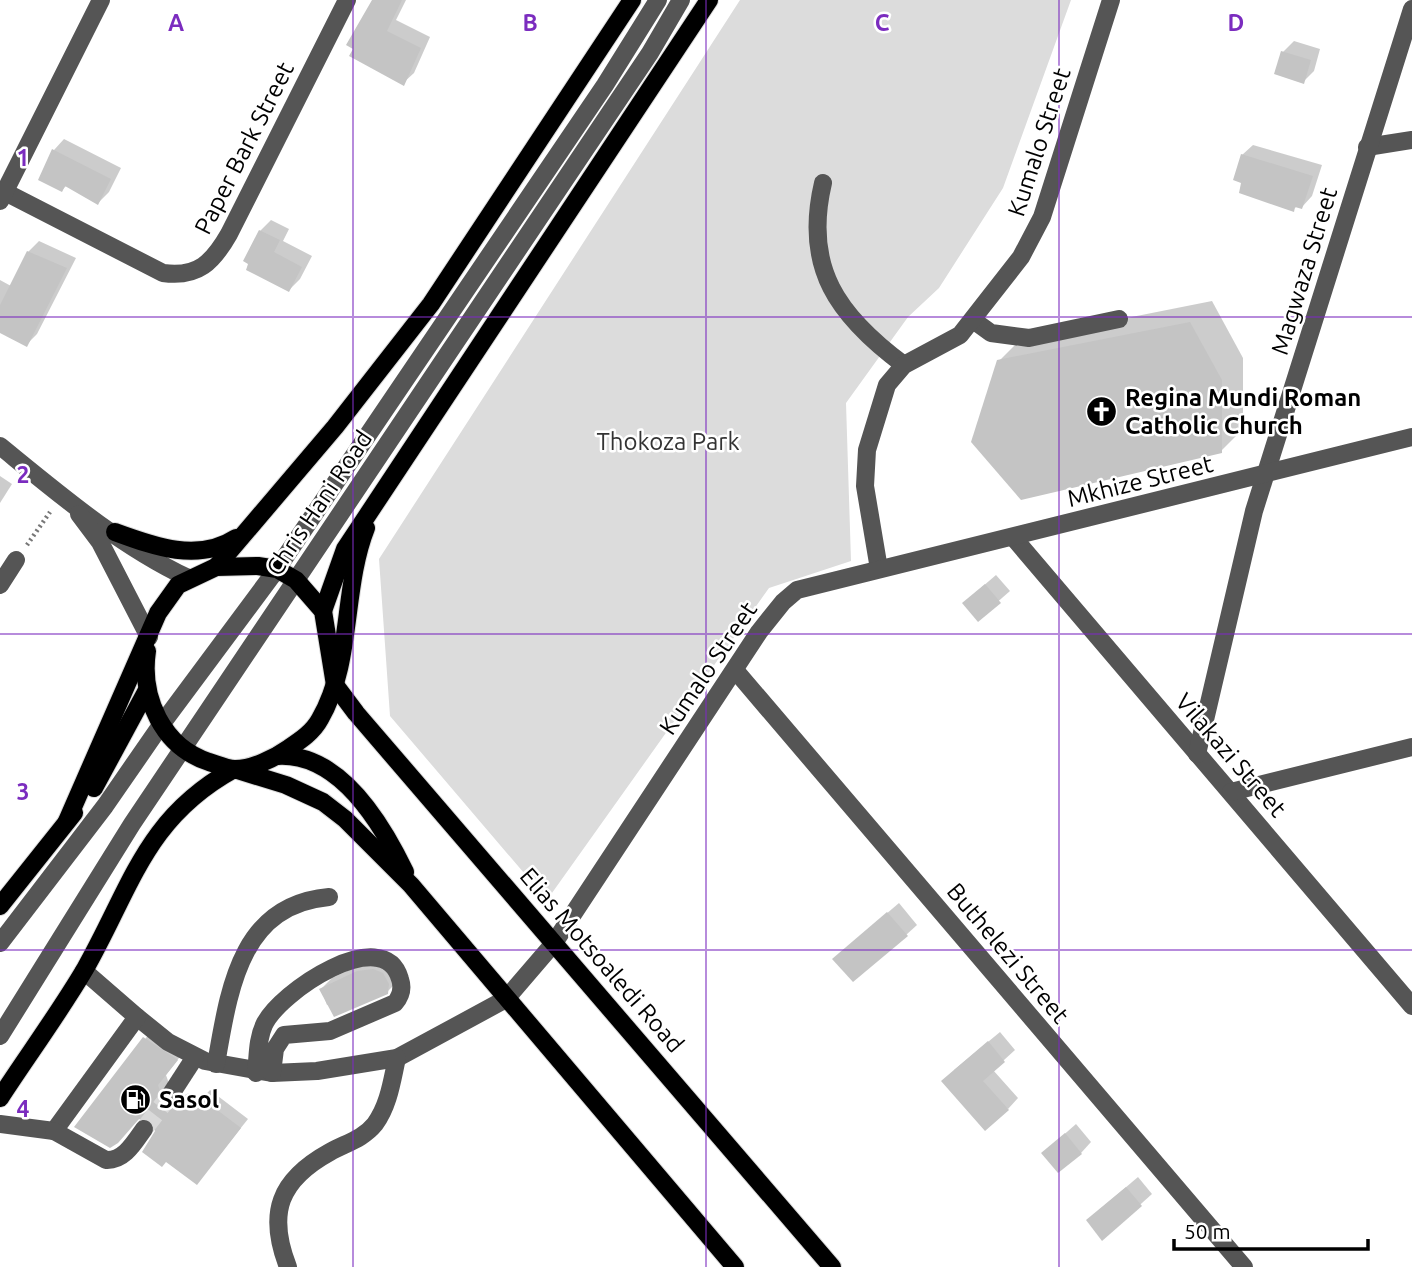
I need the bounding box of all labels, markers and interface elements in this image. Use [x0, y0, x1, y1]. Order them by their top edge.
text: A [168, 10, 184, 35]
text: B [522, 10, 538, 35]
text: C [875, 10, 890, 35]
text: D [1228, 10, 1244, 35]
street label: Paper Bark Street [189, 57, 299, 239]
street label: Kumalo Street [1002, 64, 1076, 219]
text: 1 [17, 145, 29, 170]
street label: Magwaza Street [1266, 183, 1342, 358]
place label: Regina Mundi Roman Catholic Church [1125, 384, 1361, 439]
church icon: Regina Mundi Roman Catholic Church [1085, 394, 1119, 428]
street label: Chris Hani Road [261, 426, 377, 580]
park label: Thokoza Park [596, 428, 740, 455]
street label: Mkhize Street [1064, 450, 1216, 512]
text: 2 [17, 462, 29, 487]
street label: Kumalo Street [654, 596, 763, 739]
street label: Vilakazi Street [1170, 688, 1292, 823]
text: 3 [17, 779, 29, 804]
street label: Elias Motsoaledi Road [515, 862, 689, 1058]
street label: Buthelezi Street [942, 878, 1075, 1029]
fuel station icon: Sasol [119, 1082, 153, 1116]
place label: Sasol [159, 1086, 219, 1113]
text: 4 [17, 1096, 30, 1121]
scale bar [1174, 1208, 1368, 1252]
text: 50 m [1184, 1219, 1231, 1243]

